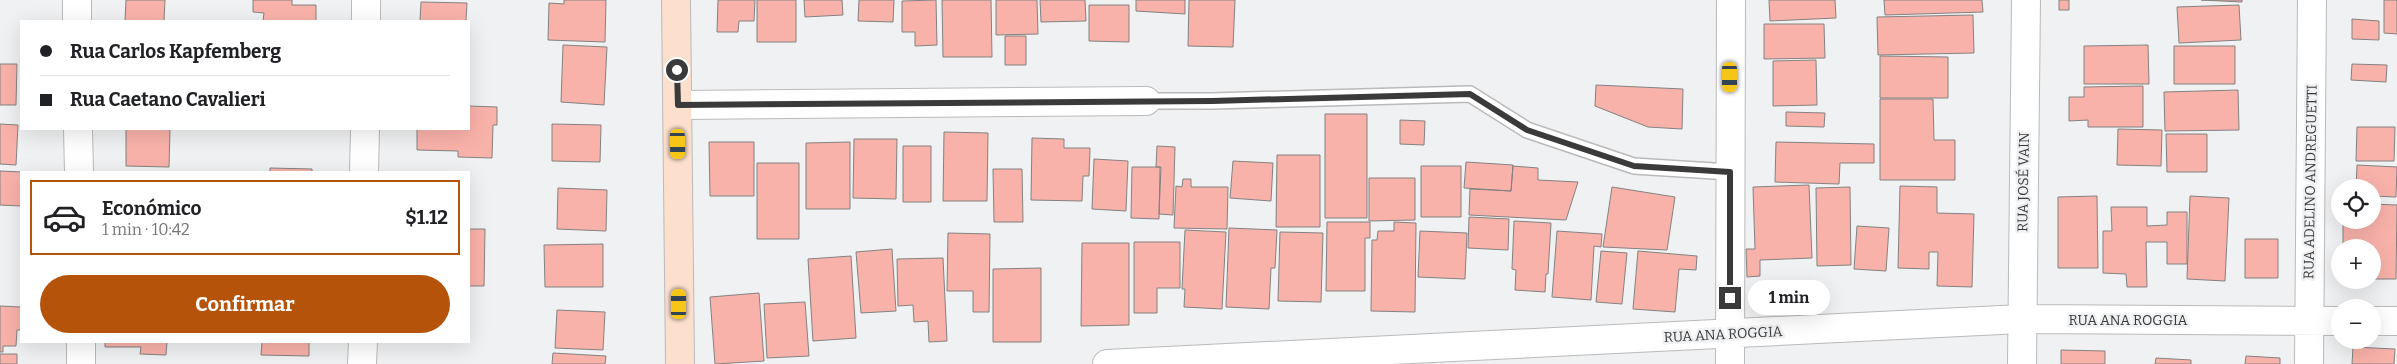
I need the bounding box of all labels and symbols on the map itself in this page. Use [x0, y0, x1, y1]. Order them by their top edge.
route start [666, 59, 688, 81]
car [1722, 62, 1737, 92]
street label: RUA ADELINO ANDREGUETTI [2300, 85, 2321, 279]
car [670, 129, 685, 159]
street label: RUA JOSÉ VAIN [2013, 132, 2033, 232]
callout: 1 min [1748, 280, 1830, 316]
route end [1719, 287, 1741, 309]
car [671, 289, 686, 319]
street label: RUA ANA ROGGIA [2069, 312, 2187, 329]
street label: RUA ANA ROGGIA [1663, 323, 1783, 346]

